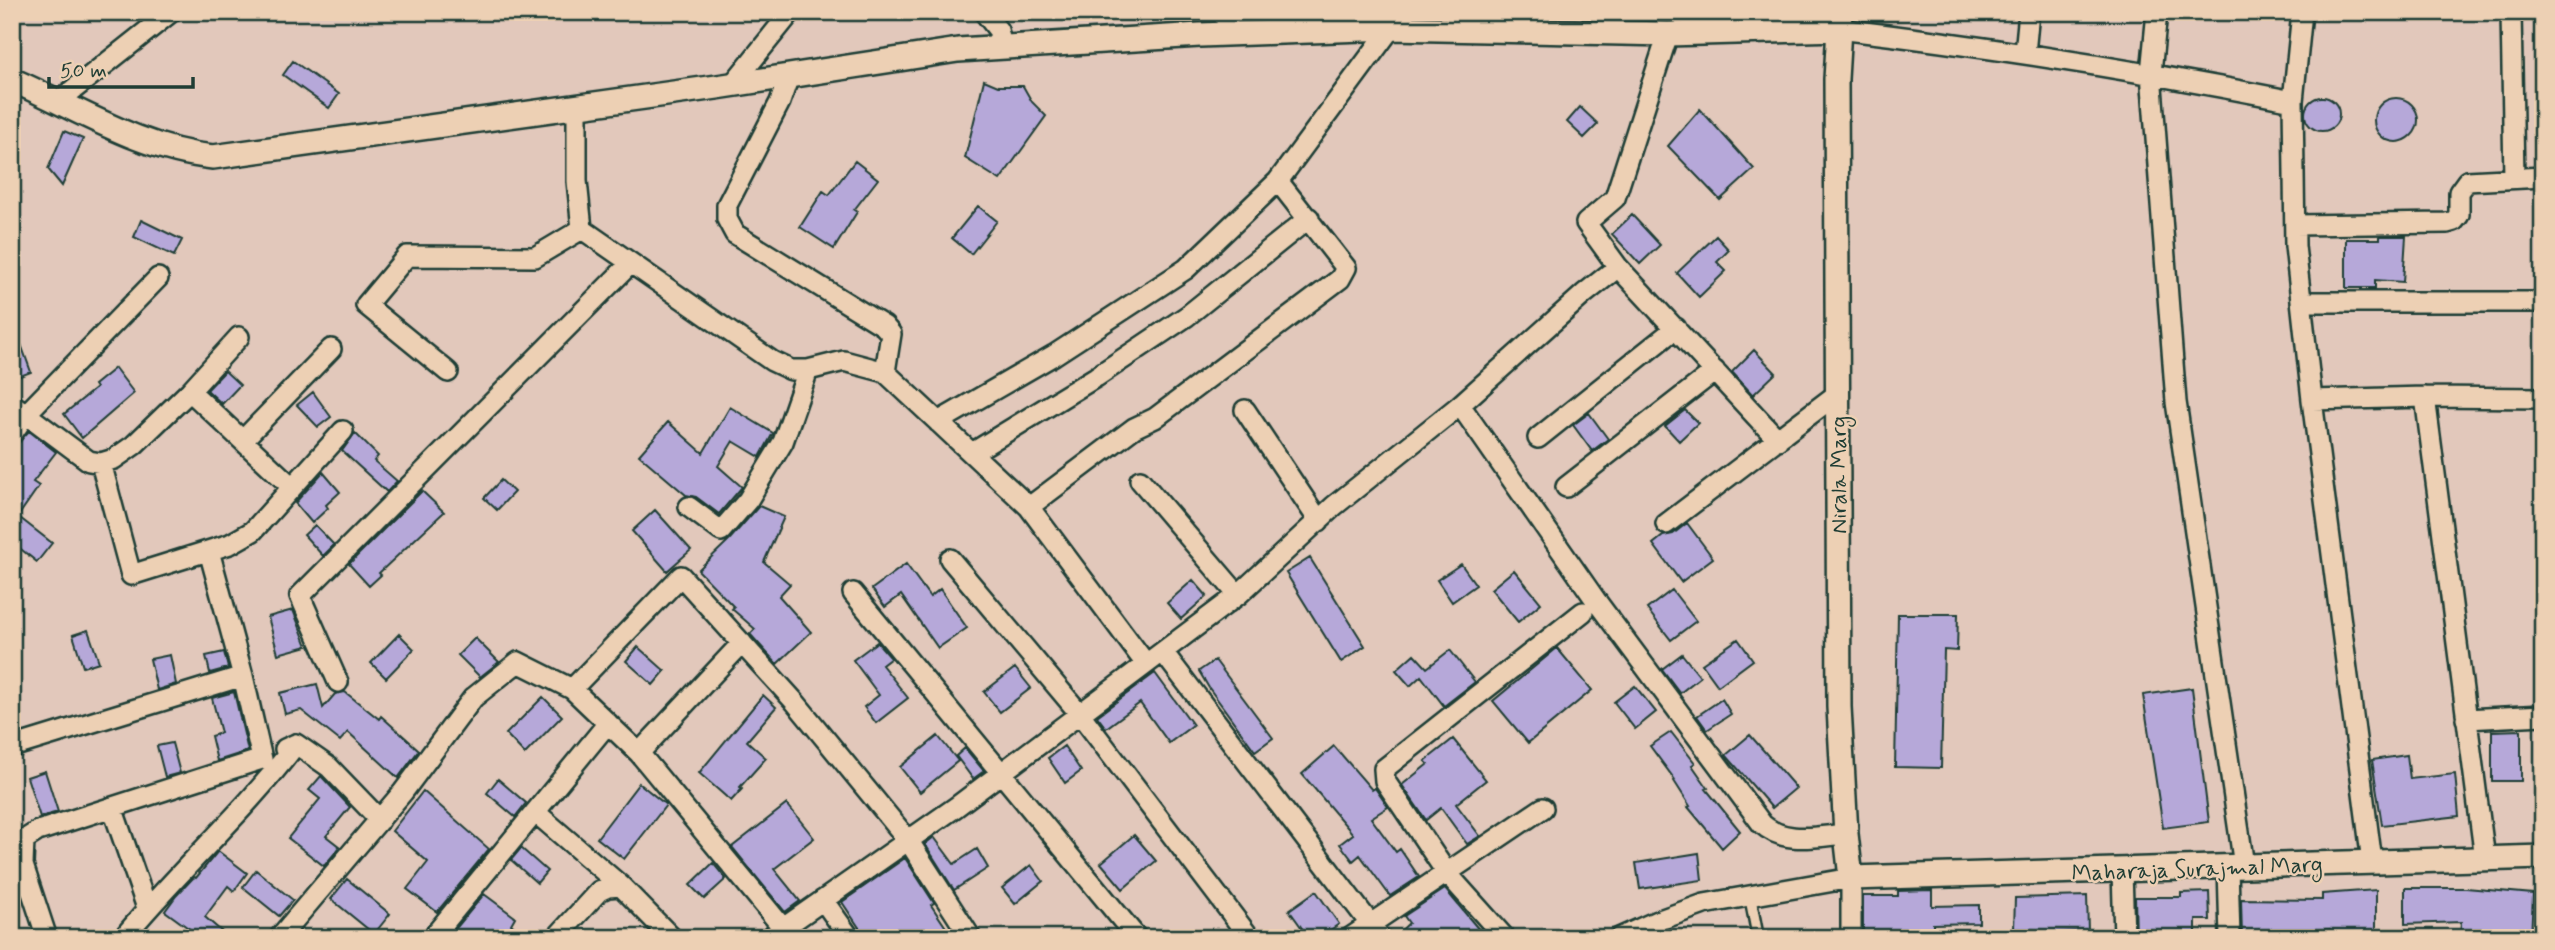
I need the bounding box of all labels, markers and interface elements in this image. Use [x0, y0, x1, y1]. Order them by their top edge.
scale bar [49, 46, 192, 90]
text: 50 m [60, 57, 107, 85]
street label: Nirala Marg [1825, 416, 1857, 534]
street label: Maharaja Surajmal Marg [2071, 851, 2323, 891]

